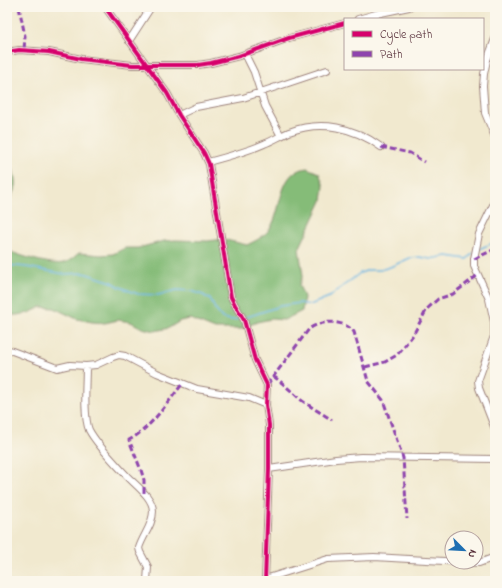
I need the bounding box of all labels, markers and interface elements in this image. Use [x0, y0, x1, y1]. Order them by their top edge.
legend [344, 18, 484, 70]
text: Cycle path [380, 26, 432, 45]
text: Path [380, 46, 403, 64]
north arrow [444, 530, 484, 570]
text: N [463, 547, 481, 560]

